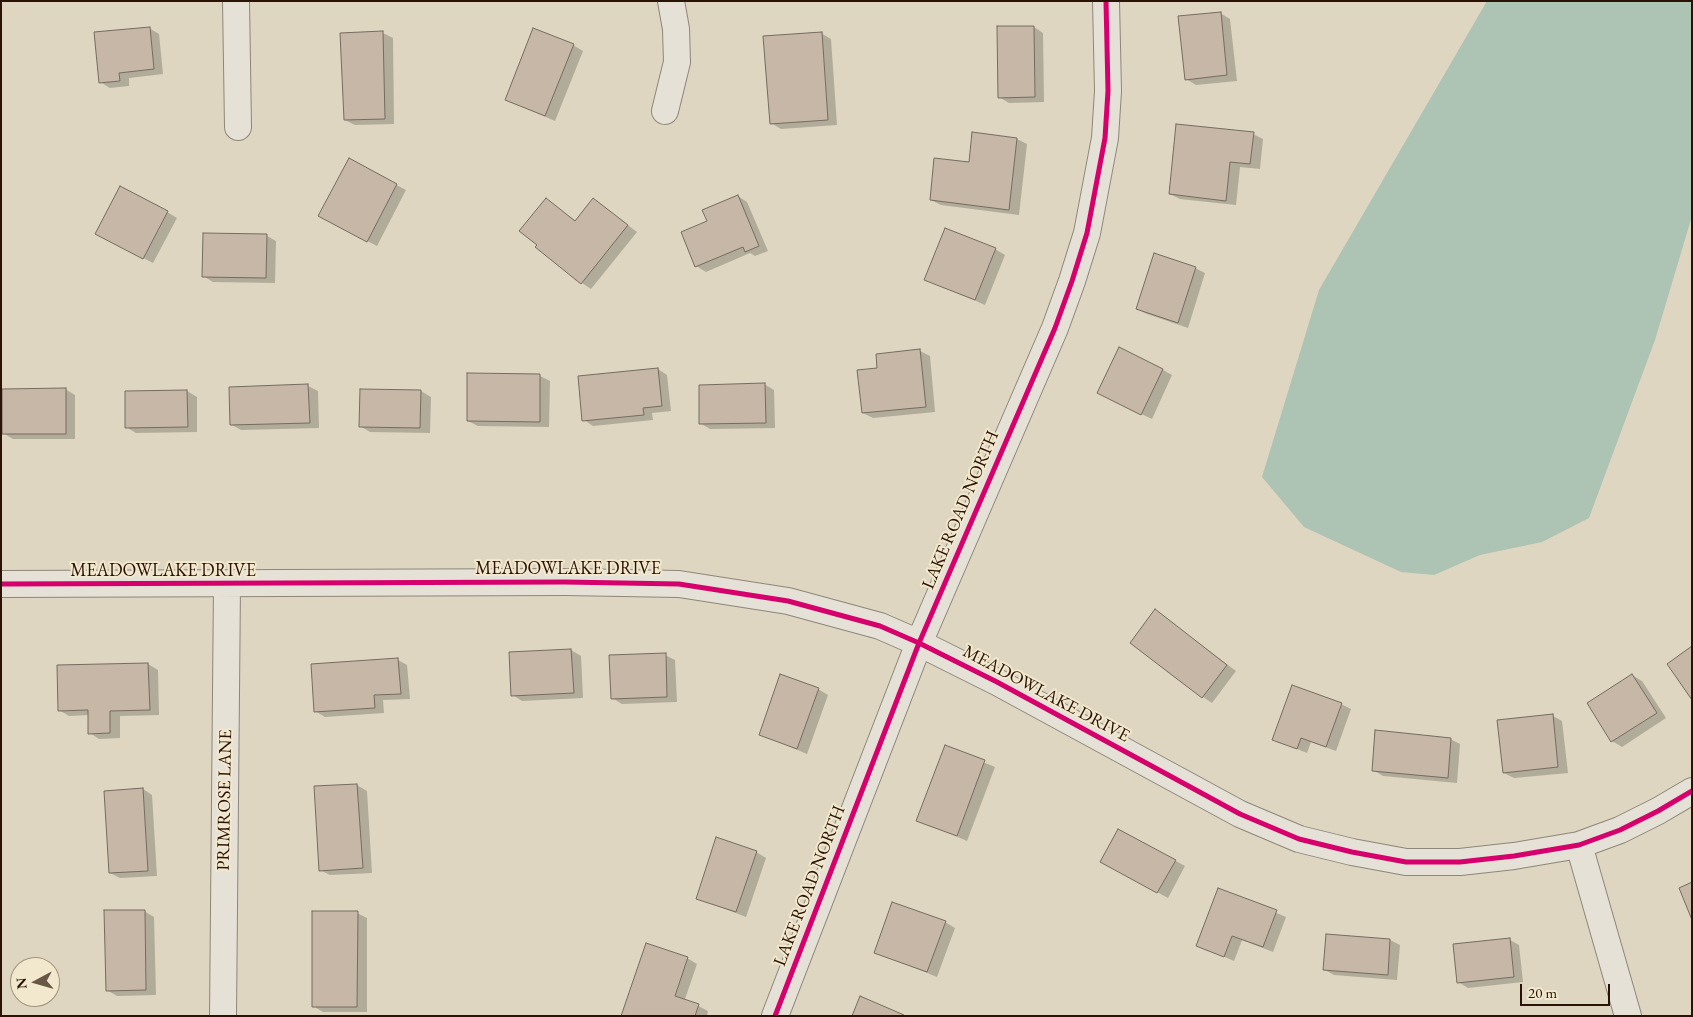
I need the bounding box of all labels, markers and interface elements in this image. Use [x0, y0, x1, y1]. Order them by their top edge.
street label: LAKE ROAD NORTH [918, 427, 1004, 593]
street label: MEADOWLAKE DRIVE [475, 558, 661, 580]
street label: MEADOWLAKE DRIVE [70, 560, 256, 582]
street label: MEADOWLAKE DRIVE [959, 641, 1133, 747]
street label: PRIMROSE LANE [213, 729, 237, 871]
street label: LAKE ROAD NORTH [769, 803, 851, 969]
north arrow [10, 957, 60, 1007]
scale bar [1523, 974, 1613, 1006]
text: N [12, 977, 31, 990]
text: 20 m [1528, 983, 1557, 1002]

